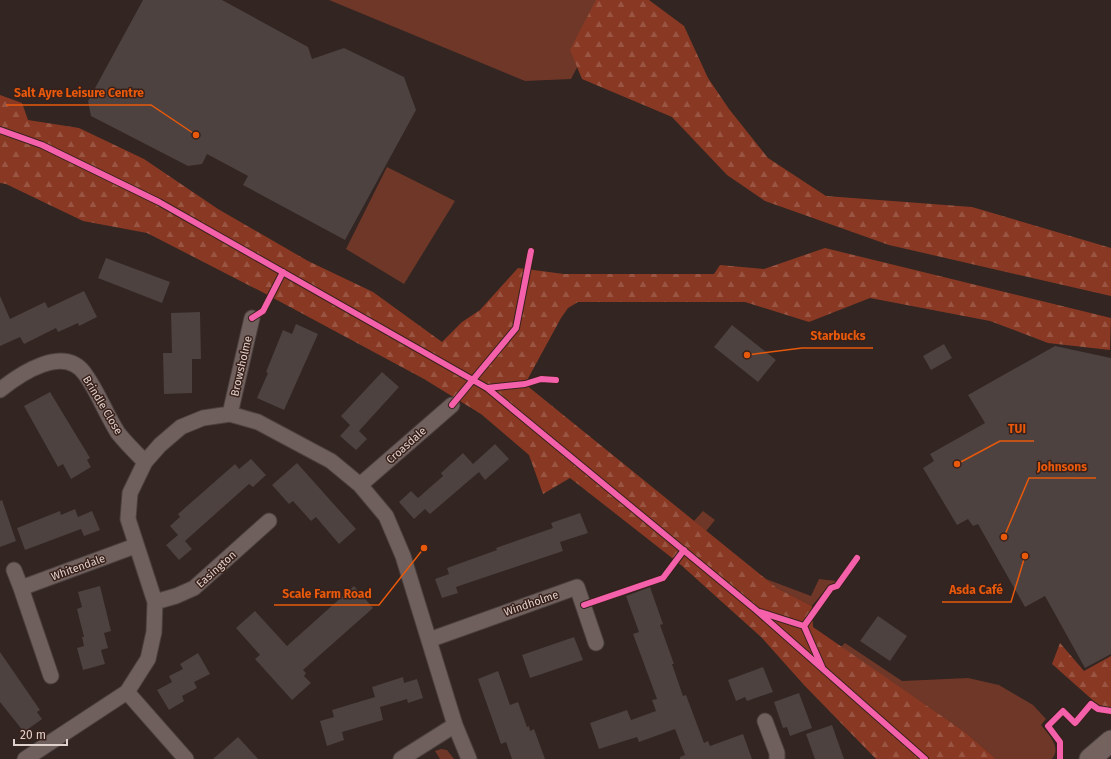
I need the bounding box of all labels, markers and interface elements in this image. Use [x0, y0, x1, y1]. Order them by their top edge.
callout: Salt Ayre Leisure Centre [6, 81, 151, 105]
text: Salt Ayre Leisure Centre [14, 86, 144, 100]
callout: Starbucks [802, 324, 873, 348]
text: Starbucks [811, 329, 866, 343]
street label: Browsholme [228, 335, 255, 398]
street label: Brindle Close [80, 374, 125, 437]
callout: TUI [1000, 417, 1034, 441]
text: TUI [1008, 422, 1026, 436]
street label: Croasdale [384, 424, 429, 467]
callout: Johnsons [1029, 454, 1096, 478]
text: Johnsons [1036, 460, 1087, 474]
street label: Easington [194, 548, 239, 591]
street label: Whitendale [49, 552, 107, 583]
callout: Asda Café [942, 578, 1011, 602]
callout: Scale Farm Road [274, 581, 379, 605]
text: Asda Café [948, 583, 1003, 597]
text: Scale Farm Road [282, 587, 372, 601]
street label: Windholme [502, 588, 560, 619]
scale bar [14, 721, 67, 747]
text: 20 m [20, 728, 46, 742]

